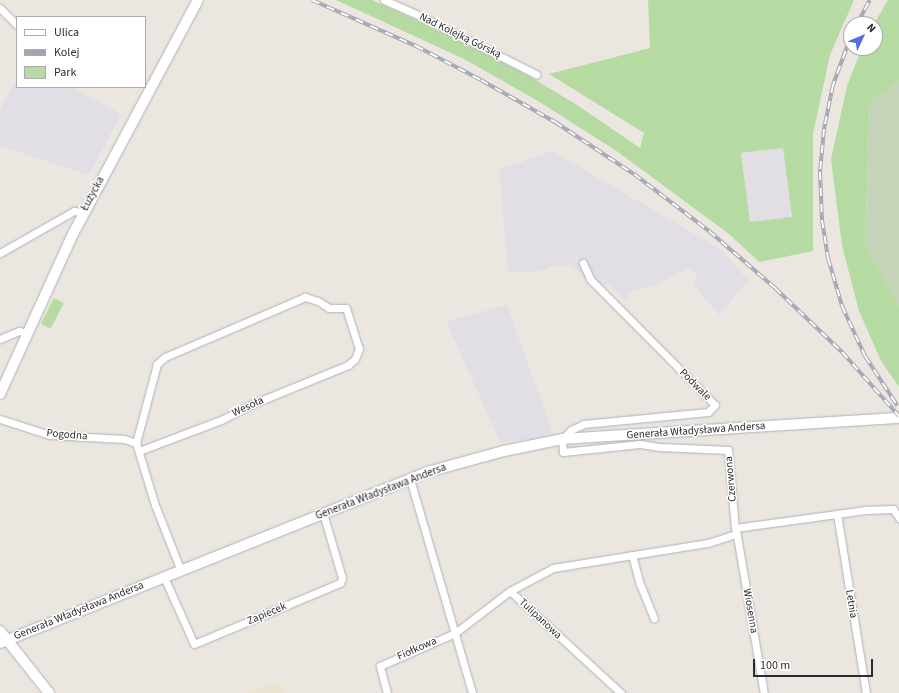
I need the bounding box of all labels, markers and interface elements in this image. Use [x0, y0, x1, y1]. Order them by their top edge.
street label: Nad Kolejką Górską [417, 10, 503, 62]
legend [16, 16, 146, 88]
north arrow [843, 16, 883, 56]
text: N [863, 20, 879, 36]
text: Ulica [54, 24, 79, 41]
text: Kolej [54, 44, 79, 61]
text: Park [54, 64, 76, 81]
street label: Łużycka [78, 175, 108, 213]
street label: Podwale [676, 366, 714, 404]
street label: Wesoła [230, 394, 266, 420]
street label: Generała Władysława Andersa [626, 420, 766, 442]
street label: Pogodna [46, 427, 88, 443]
street label: Czerwona [722, 456, 740, 502]
street label: Generała Władysława Andersa [314, 461, 448, 523]
street label: Generała Władysława Andersa [12, 579, 146, 643]
street label: Wiosenna [740, 588, 760, 634]
street label: Letnia [842, 589, 860, 619]
street label: Tulipanowa [516, 596, 564, 642]
street label: Zapiecek [245, 600, 289, 628]
street label: Fiołkowa [395, 634, 439, 664]
scale bar [755, 651, 875, 677]
text: 100 m [760, 657, 790, 674]

